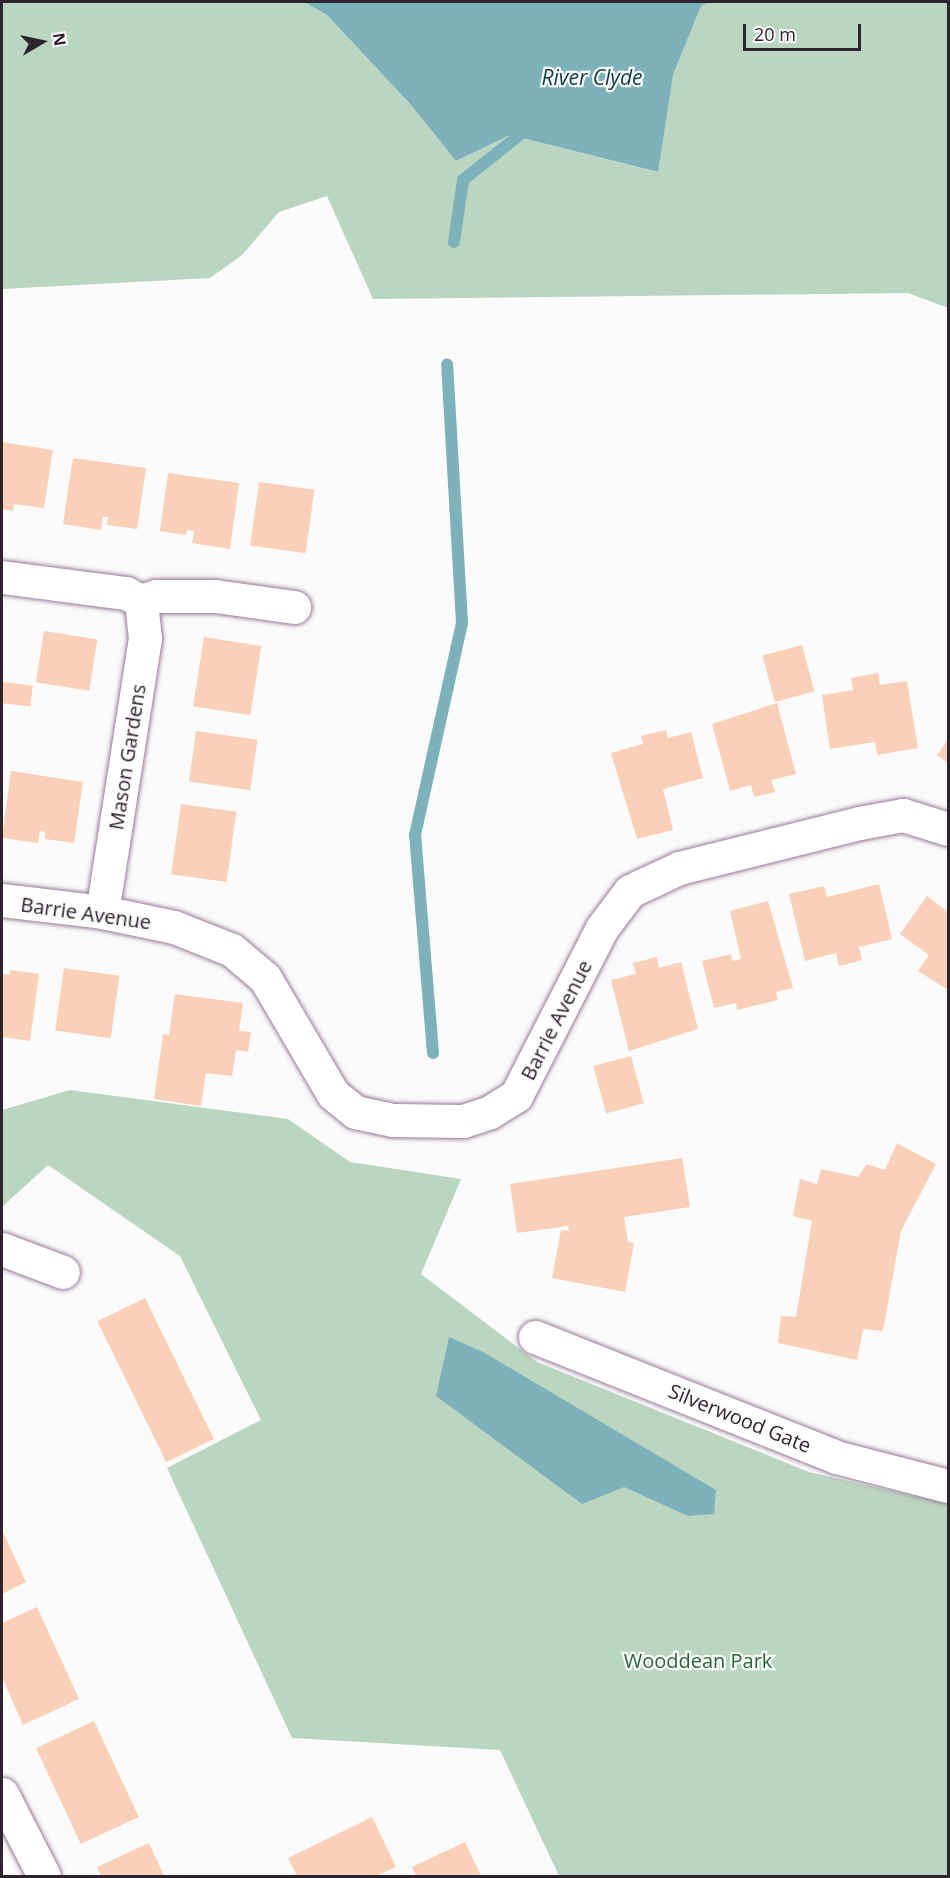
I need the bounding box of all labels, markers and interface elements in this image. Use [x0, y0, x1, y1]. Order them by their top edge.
north arrow [12, 12, 72, 72]
scale bar [746, 12, 864, 50]
text: 20 m [754, 22, 796, 46]
text: N [48, 31, 72, 47]
water label: River Clyde [541, 64, 643, 90]
street label: Mason Gardens [104, 682, 150, 832]
street label: Barrie Avenue [19, 892, 153, 934]
street label: Barrie Avenue [515, 956, 597, 1084]
street label: Silverwood Gate [665, 1379, 815, 1457]
park label: Wooddean Park [624, 1648, 772, 1672]

